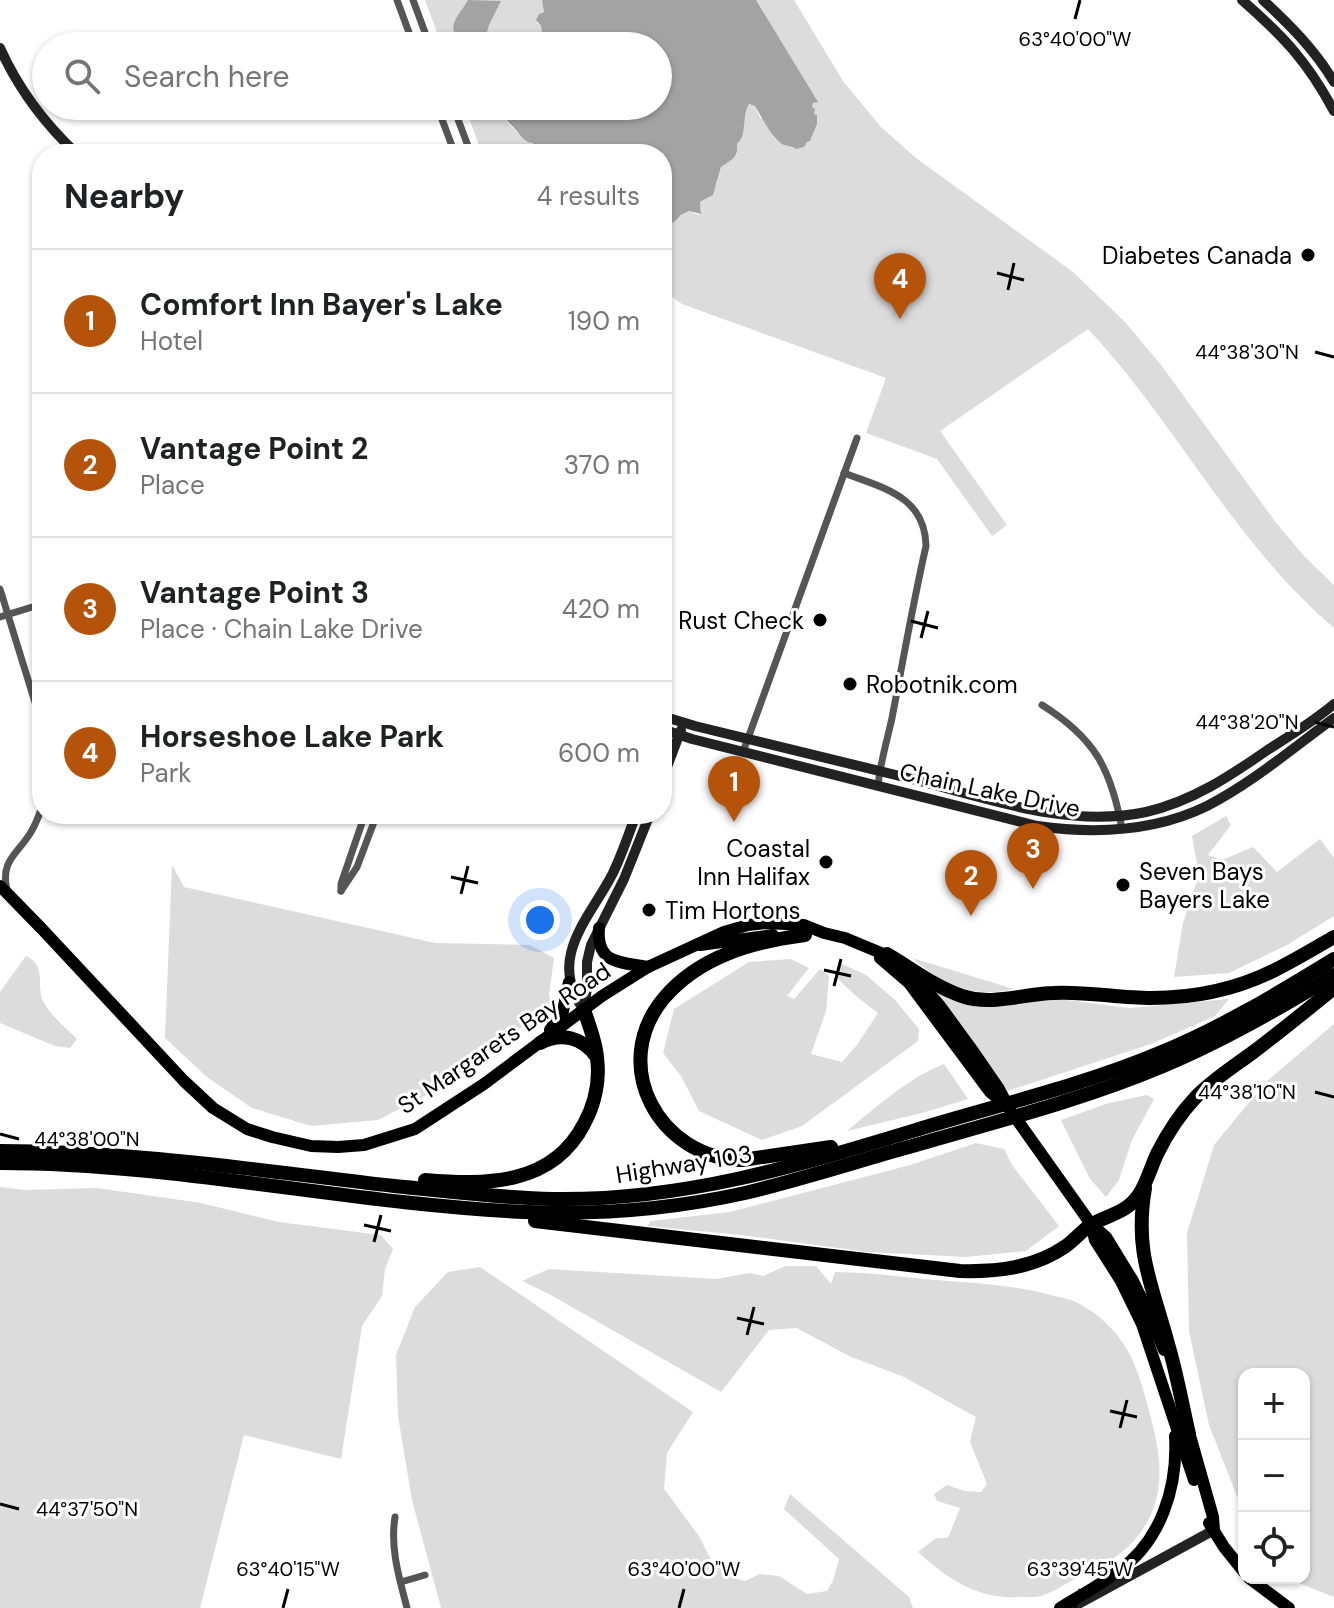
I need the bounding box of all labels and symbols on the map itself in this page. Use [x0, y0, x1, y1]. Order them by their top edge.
text: 63°40'00"W [1019, 26, 1131, 52]
place label: Diabetes Canada [1102, 240, 1292, 271]
marker: Diabetes Canada [1299, 246, 1317, 264]
pin: 4 [874, 253, 926, 319]
text: 44°38'30"N [1195, 339, 1299, 365]
place label: Rust Check [678, 605, 804, 636]
marker: Rust Check [811, 611, 829, 629]
place label: Robotnik.com [866, 669, 1018, 700]
marker: Robotnik.com [841, 675, 859, 693]
text: 44°38'20"N [1196, 709, 1298, 735]
pin: 1 [708, 756, 760, 822]
street label: Chain Lake Drive [897, 756, 1083, 824]
pin: 3 [1007, 823, 1059, 889]
place label: Coastal Inn Halifax [697, 833, 810, 892]
pin: 2 [945, 850, 997, 916]
marker: Coastal Inn Halifax [817, 853, 835, 871]
place label: Seven Bays Bayers Lake [1139, 856, 1270, 915]
marker: Seven Bays Bayers Lake [1114, 876, 1132, 894]
place label: Tim Hortons [665, 895, 801, 926]
your location [520, 900, 560, 940]
marker: Tim Hortons [640, 901, 658, 919]
street label: St Margarets Bay Road [392, 955, 616, 1121]
text: 44°38'10"N [1198, 1079, 1296, 1105]
text: 44°38'00"N [34, 1126, 140, 1152]
street label: Highway 103 [614, 1138, 754, 1190]
text: 44°37'50"N [36, 1496, 138, 1522]
text: 63°40'15"W [236, 1556, 340, 1582]
text: 63°40'00"W [628, 1556, 740, 1582]
text: 63°39'45"W [1027, 1556, 1133, 1582]

